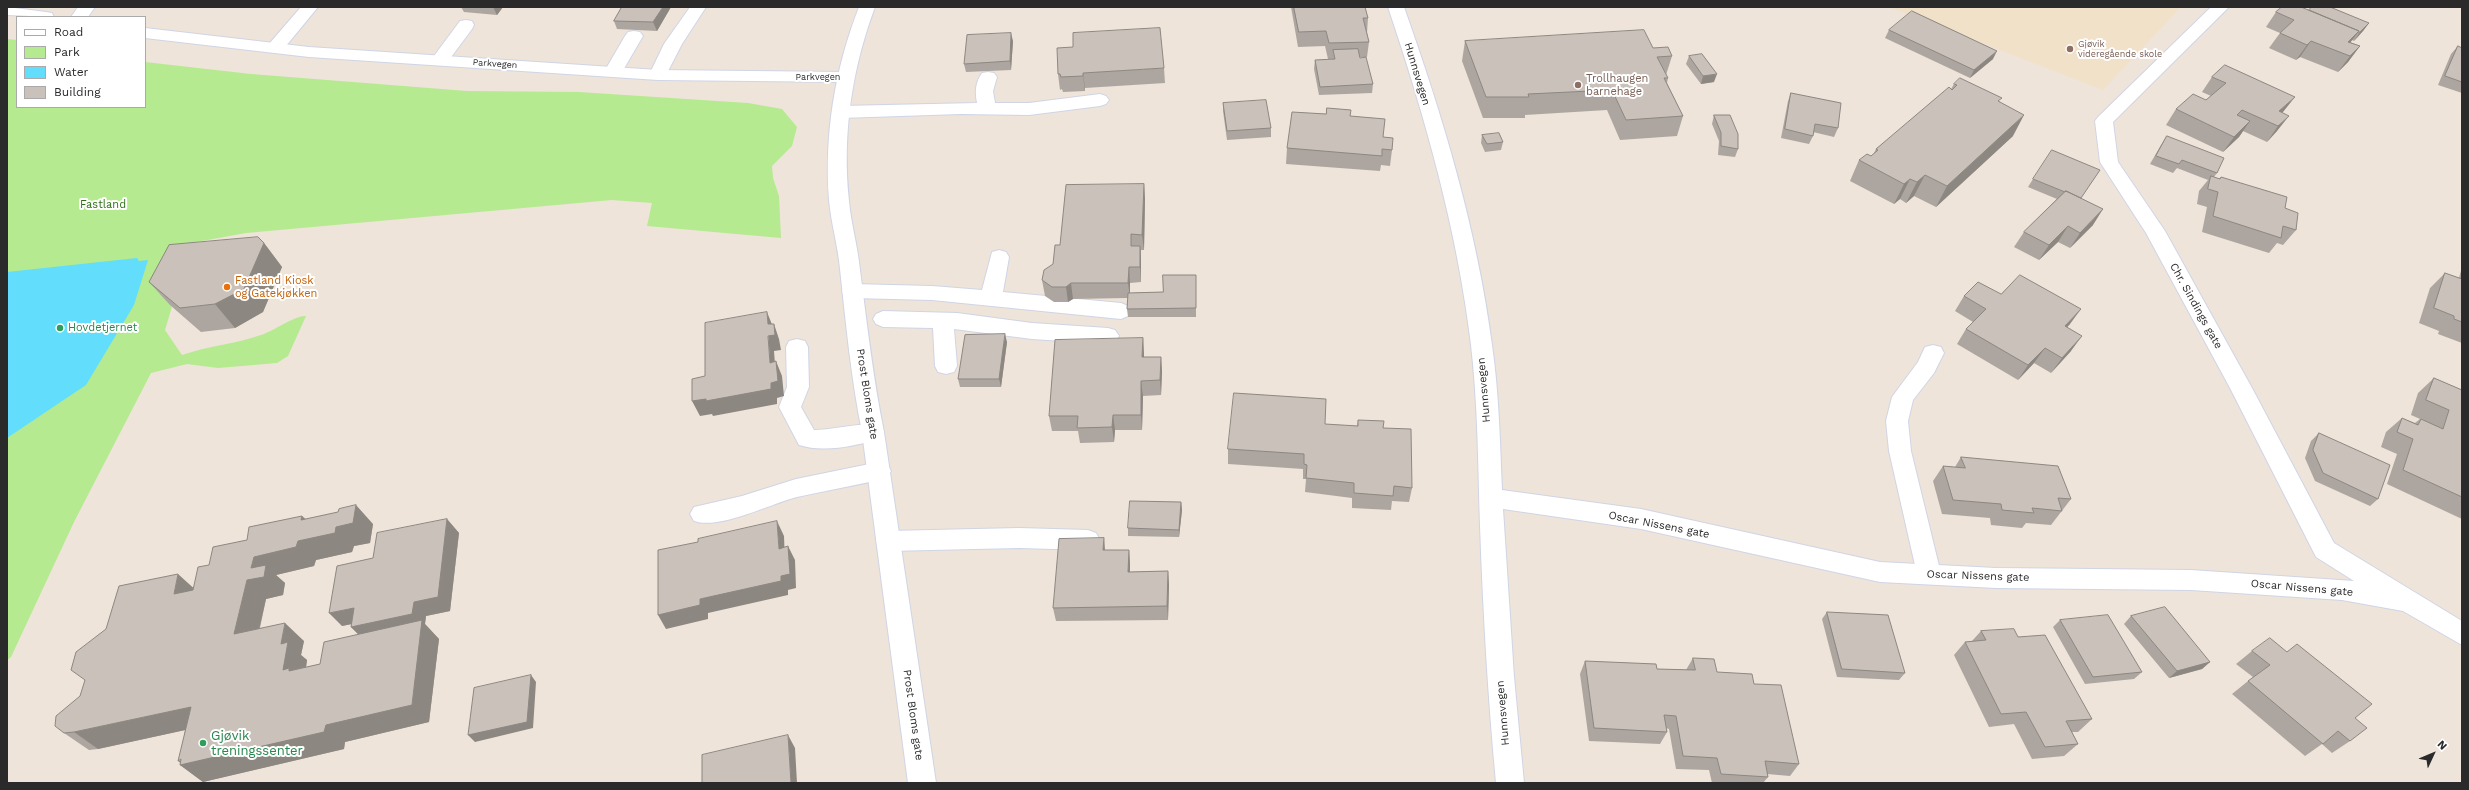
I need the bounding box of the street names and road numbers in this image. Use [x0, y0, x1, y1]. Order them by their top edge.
street label: Hunnsvegen [1401, 41, 1433, 107]
street label: Parkvegen [472, 57, 518, 71]
street label: Parkvegen [796, 72, 840, 82]
street label: Chr. Sindings gate [2167, 261, 2225, 351]
street label: Prost Bloms gate [853, 348, 881, 440]
street label: Hunnsvegen [1475, 357, 1493, 423]
street label: Oscar Nissens gate [1607, 509, 1711, 541]
street label: Oscar Nissens gate [1926, 568, 2030, 584]
street label: Oscar Nissens gate [2250, 577, 2354, 599]
street label: Prost Bloms gate [900, 669, 926, 761]
street label: Hunnsvegen [1494, 680, 1512, 746]

